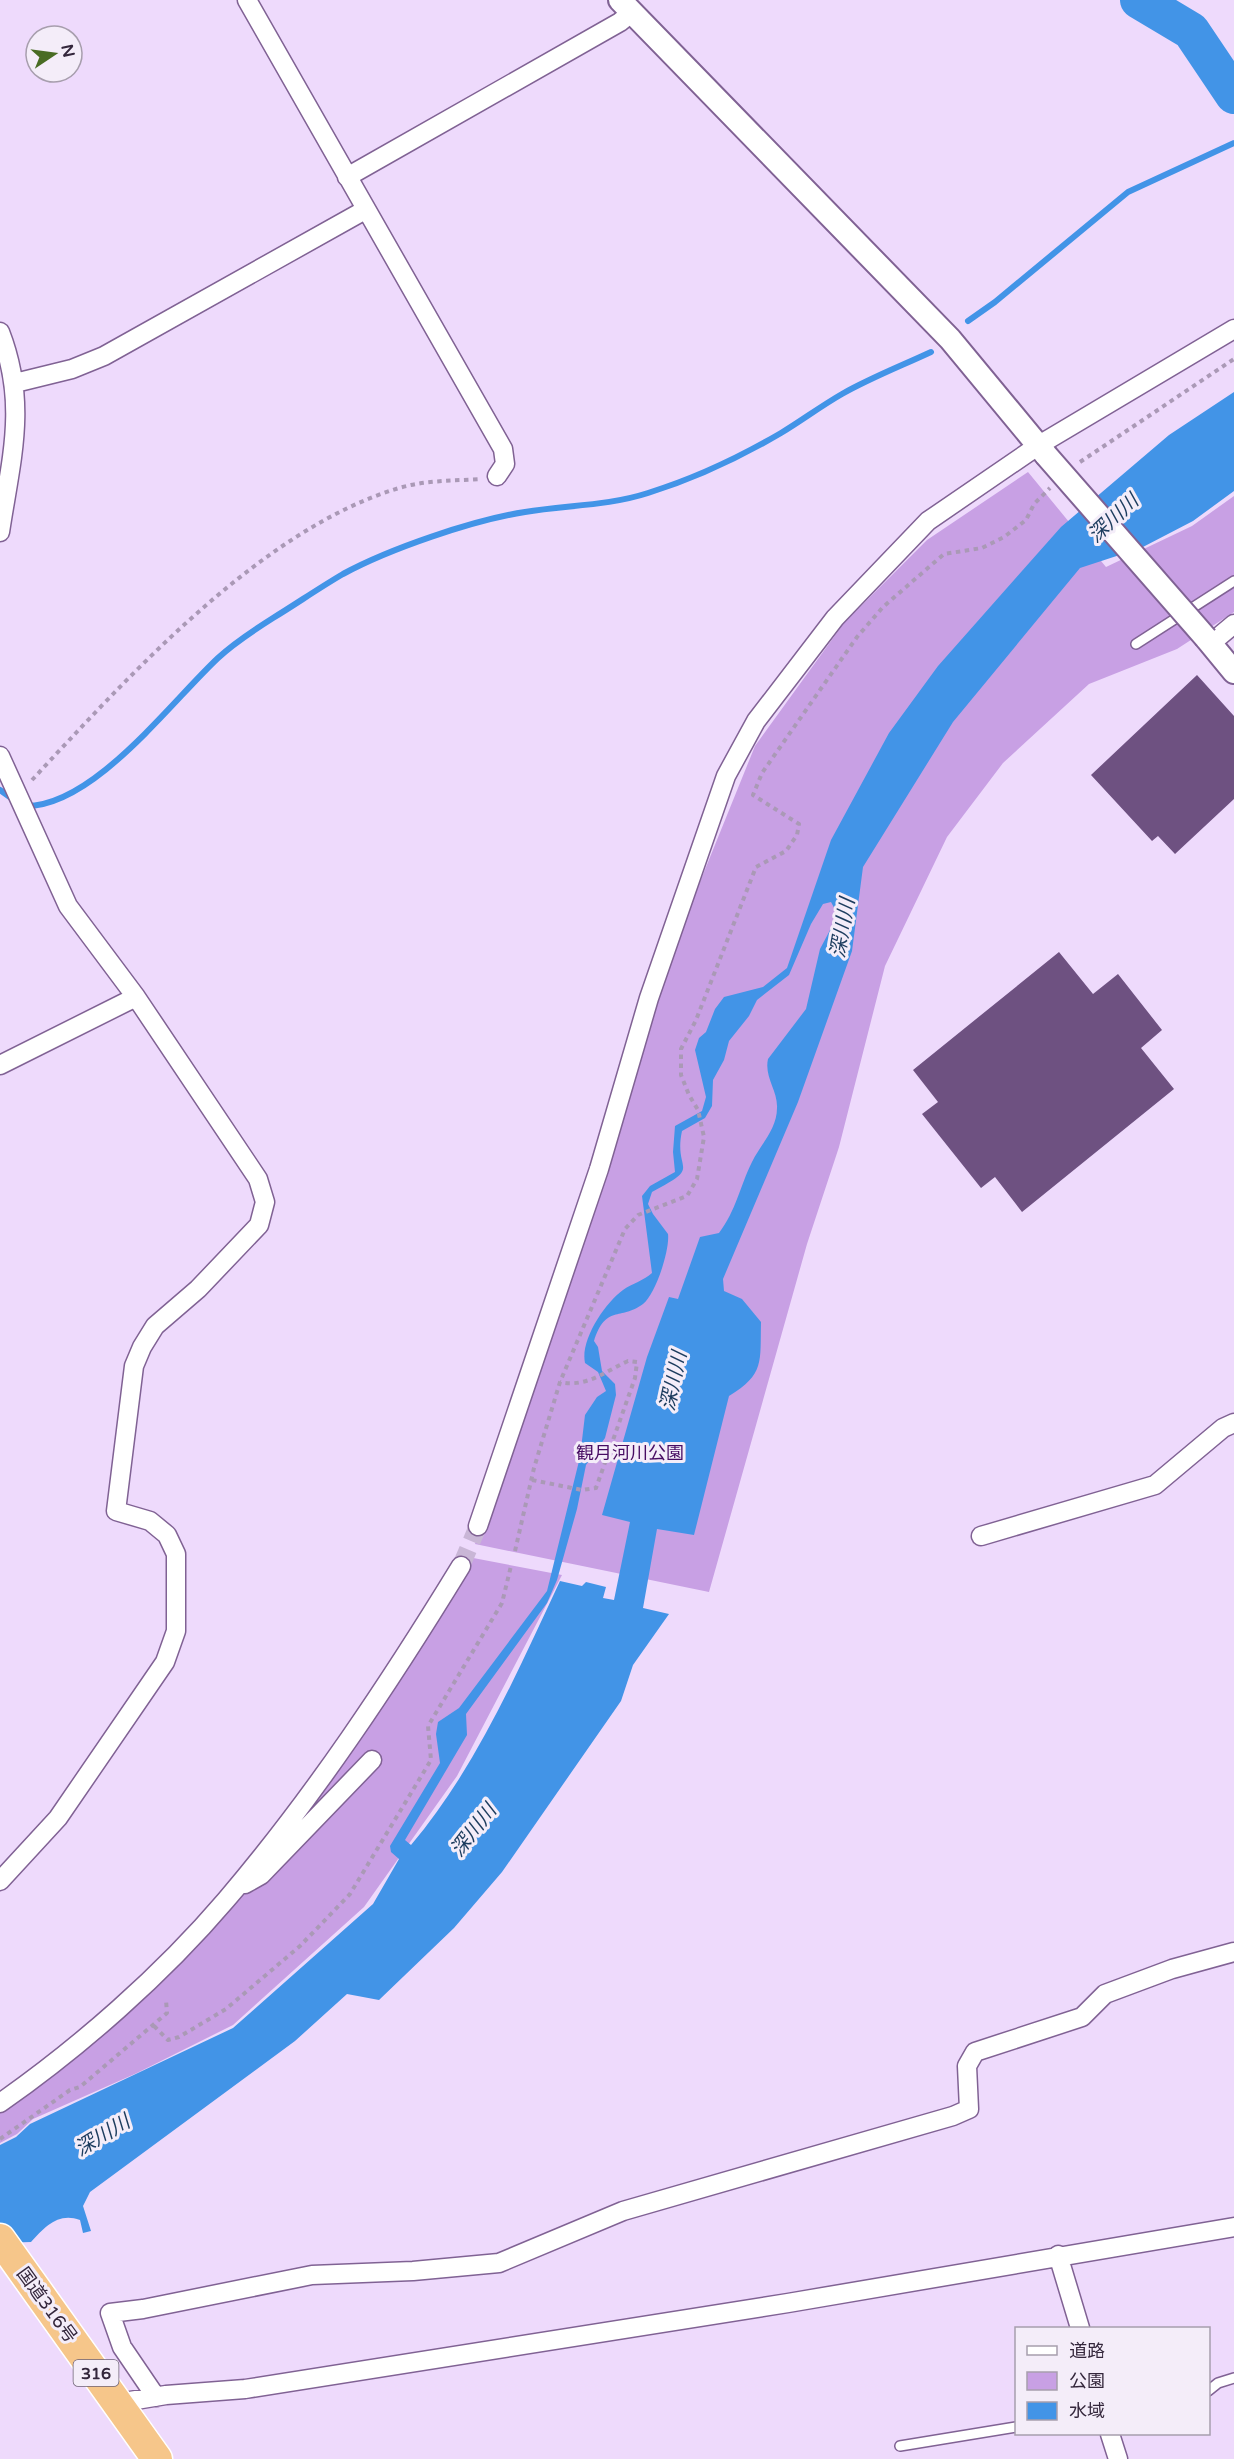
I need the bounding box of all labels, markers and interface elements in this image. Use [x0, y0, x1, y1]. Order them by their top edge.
north arrow [24, 24, 84, 84]
text: N [56, 42, 79, 59]
water label: 深川川 [1084, 488, 1145, 548]
water label: 深川川 [826, 895, 860, 960]
water label: 深川川 [656, 1347, 692, 1413]
park label: 観月河川公園 [576, 1442, 684, 1464]
water label: 深川川 [446, 1798, 503, 1862]
water label: 深川川 [71, 2109, 136, 2162]
street label: 国道316号 [12, 2263, 82, 2347]
legend [1015, 2327, 1210, 2435]
text: 道路 [1069, 2340, 1105, 2362]
road number: 316 [74, 2360, 118, 2386]
text: 公園 [1069, 2370, 1105, 2392]
text: 水域 [1069, 2400, 1105, 2422]

